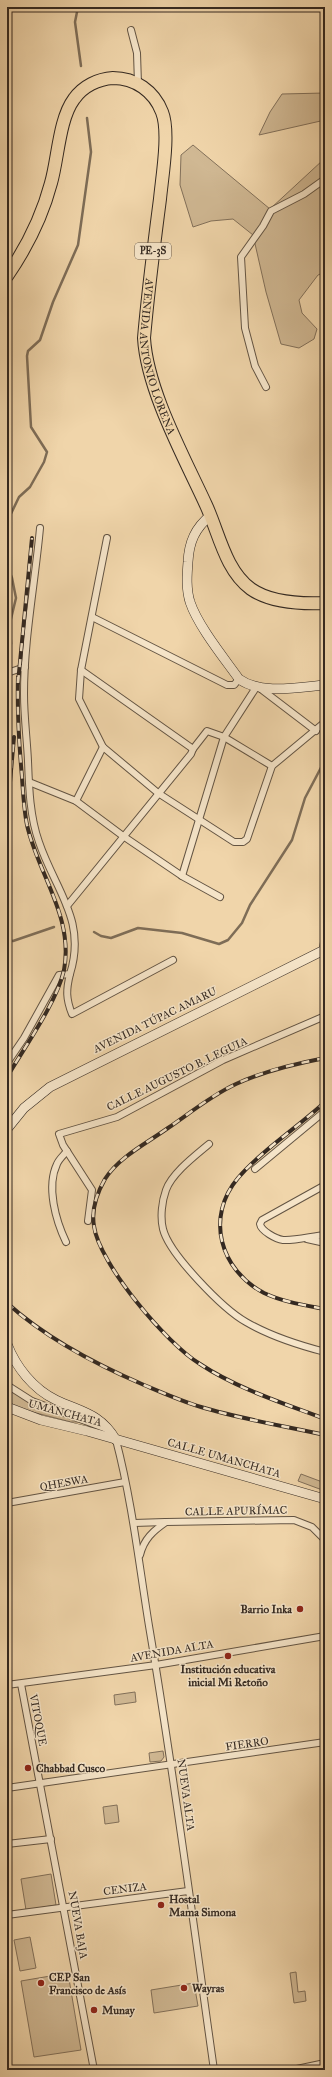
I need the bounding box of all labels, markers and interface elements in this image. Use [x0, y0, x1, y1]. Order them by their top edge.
road number: PE-3S [135, 243, 171, 259]
street label: AVENIDA ANTONIO LORENA [137, 277, 179, 437]
street label: AVENIDA TÚPAC AMARU [90, 983, 219, 1056]
street label: CALLE AUGUSTO B. LEGUIA [105, 1034, 250, 1114]
street label: UMANCHATA [27, 1397, 104, 1429]
street label: CALLE UMANCHATA [166, 1436, 283, 1481]
street label: QHESWA [39, 1472, 90, 1494]
street label: CALLE APURÍMAC [185, 1503, 287, 1518]
place label: Barrio Inka [240, 1603, 292, 1616]
marker: Barrio Inka [295, 1604, 305, 1614]
street label: AVENIDA ALTA [128, 1637, 215, 1665]
marker: Institución educativa inicial Mi Retoño [223, 1651, 233, 1661]
place label: Institución educativa inicial Mi Retoño [181, 1663, 276, 1689]
street label: VITOQUE [26, 1692, 49, 1747]
street label: FIERRO [225, 1735, 269, 1753]
street label: NUEVA ALTA [175, 1758, 198, 1832]
place label: Chabbad Cusco [36, 1762, 105, 1775]
marker: Chabbad Cusco [23, 1763, 33, 1773]
street label: CENIZA [103, 1880, 148, 1898]
street label: NUEVA BAJA [65, 1890, 90, 1961]
place label: Hostal Mama Simona [169, 1893, 236, 1919]
marker: Hostal Mama Simona [156, 1900, 166, 1910]
place label: CEP San Francisco de Asís [49, 1971, 126, 1997]
marker: CEP San Francisco de Asís [36, 1978, 46, 1988]
place label: Wayras [192, 1982, 224, 1996]
marker: Wayras [179, 1983, 189, 1993]
place label: Munay [102, 2004, 136, 2018]
marker: Munay [89, 2005, 99, 2015]

